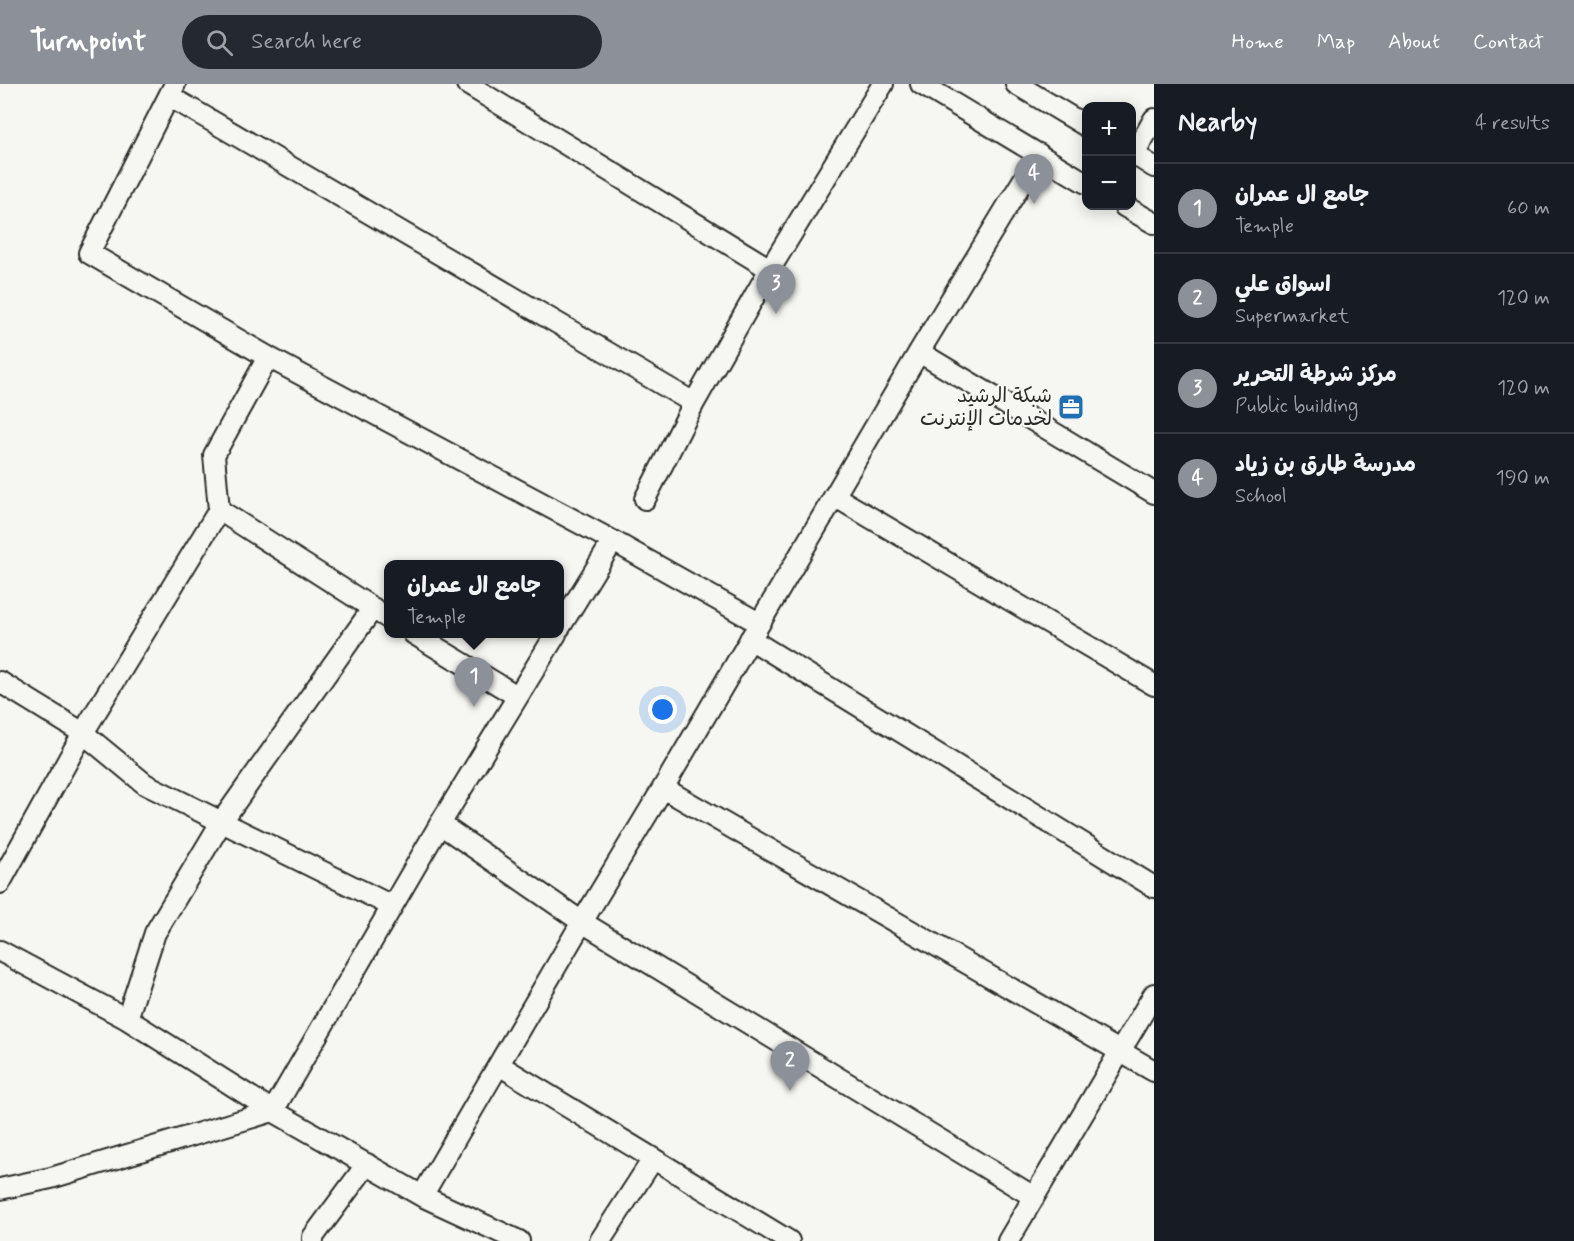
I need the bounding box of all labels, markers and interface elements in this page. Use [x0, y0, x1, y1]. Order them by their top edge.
search box [182, 15, 602, 69]
text: Turnpoint [30, 24, 146, 61]
icon: search [203, 26, 236, 59]
text: Search here [251, 28, 362, 56]
text: Home [1232, 28, 1284, 56]
text: Map [1317, 28, 1355, 56]
text: About [1388, 28, 1440, 56]
text: Contact [1473, 28, 1544, 56]
map controls [1082, 102, 1136, 210]
button: + [1082, 102, 1136, 156]
text: Nearby [1178, 106, 1257, 140]
text: 4 results [1475, 110, 1550, 137]
pin: 4 [1014, 154, 1054, 204]
button: − [1082, 156, 1136, 210]
text: جامع ال عمران [1235, 181, 1369, 209]
text: 1 [1193, 195, 1202, 222]
text: 60 m [1507, 195, 1550, 222]
text: Temple [1235, 213, 1294, 240]
pin: 3 [756, 264, 796, 314]
text: اسواق علي [1235, 271, 1331, 299]
text: 2 [1193, 285, 1202, 312]
text: 120 m [1497, 285, 1550, 312]
text: Supermarket [1235, 303, 1349, 330]
text: مركز شرطة التحرير [1235, 361, 1397, 389]
text: 3 [1193, 375, 1202, 402]
text: 120 m [1497, 375, 1550, 402]
place label: شبكة الرشيد لخدمات الإنترنت [920, 383, 1052, 433]
office icon: شبكة الرشيد لخدمات الإنترنت [1056, 392, 1086, 422]
text: Public building [1235, 393, 1358, 420]
text: مدرسة طارق بن زياد [1235, 451, 1416, 479]
text: 4 [1192, 465, 1203, 492]
text: 190 m [1496, 465, 1550, 492]
text: School [1235, 483, 1287, 510]
popup [384, 560, 564, 638]
text: جامع ال عمران [407, 572, 541, 600]
text: Temple [407, 604, 466, 631]
pin: 1 [454, 658, 494, 707]
your location [648, 695, 677, 724]
pin: 2 [770, 1042, 810, 1091]

